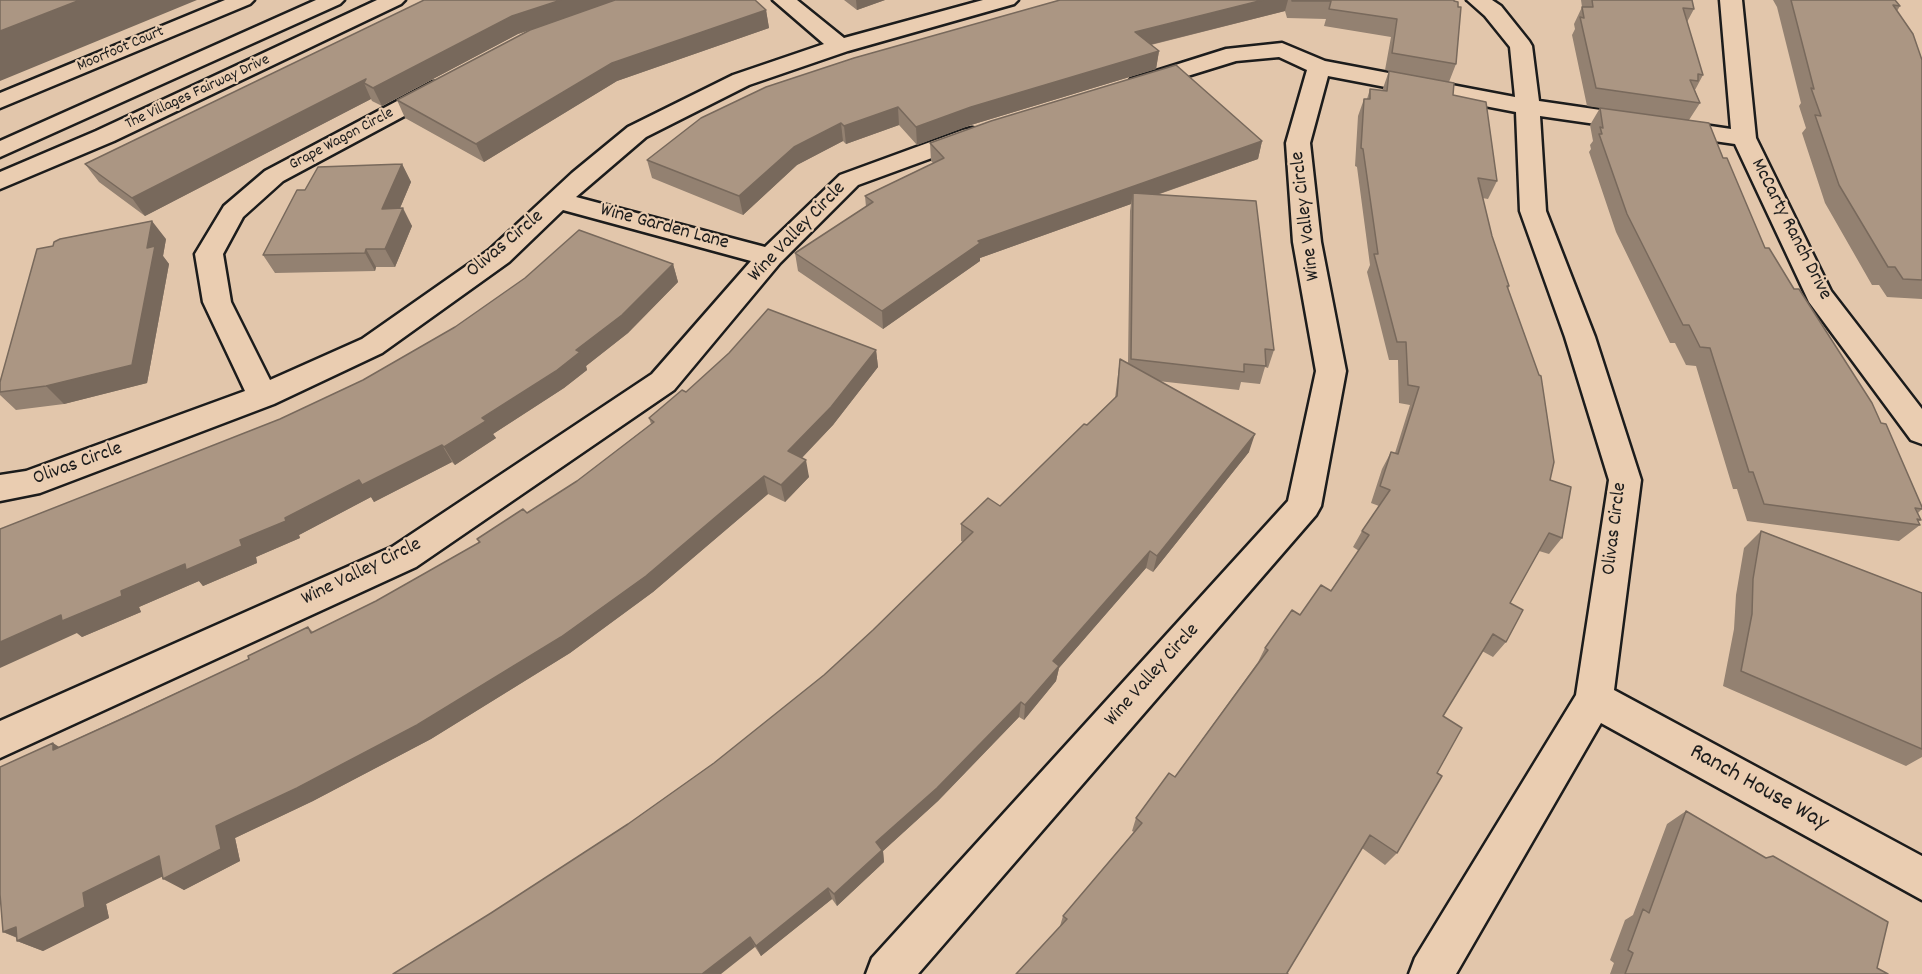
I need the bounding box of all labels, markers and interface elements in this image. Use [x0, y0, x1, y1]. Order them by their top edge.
street label: Moorfoot Court [75, 23, 167, 77]
street label: The Villages Fairway Drive [123, 51, 273, 135]
street label: Grape Wagon Circle [286, 104, 398, 176]
street label: Wine Valley Circle [1287, 150, 1327, 282]
street label: McCarty Ranch Drive [1744, 155, 1836, 305]
street label: Wine Valley Circle [744, 178, 852, 288]
street label: Wine Garden Lane [597, 199, 731, 257]
street label: Olivas Circle [463, 206, 549, 284]
street label: Olivas Circle [30, 438, 126, 492]
street label: Olivas Circle [1598, 481, 1634, 577]
street label: Wine Valley Circle [298, 534, 426, 612]
street label: Wine Valley Circle [1100, 620, 1206, 732]
street label: Ranch House Way [1684, 739, 1832, 839]

